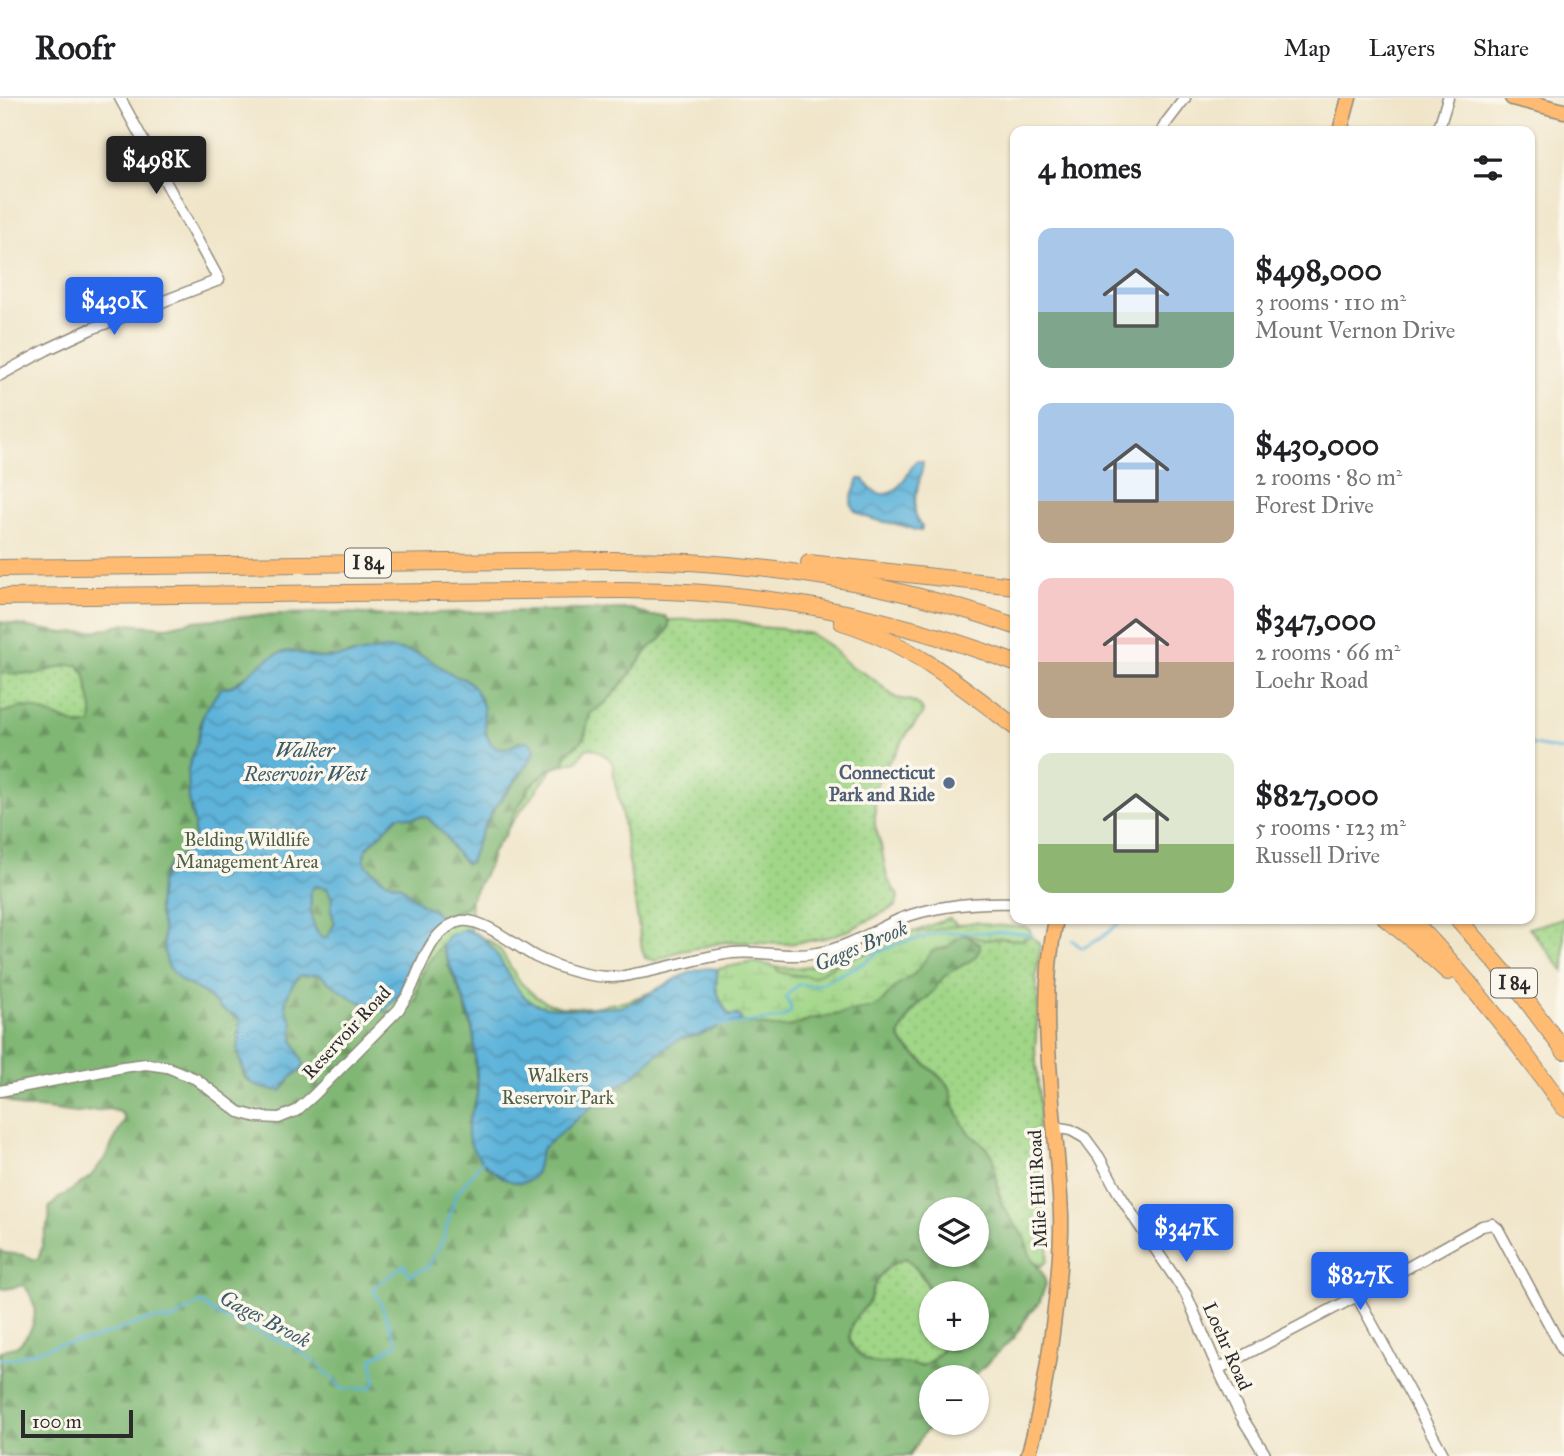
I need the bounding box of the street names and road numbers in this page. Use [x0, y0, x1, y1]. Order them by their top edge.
road number: I 84 [345, 548, 391, 578]
road number: I 84 [1491, 968, 1537, 998]
street label: Reservoir Road [297, 981, 396, 1084]
street label: Mile Hill Road [1023, 1129, 1052, 1249]
street label: Loehr Road [1198, 1299, 1257, 1394]

